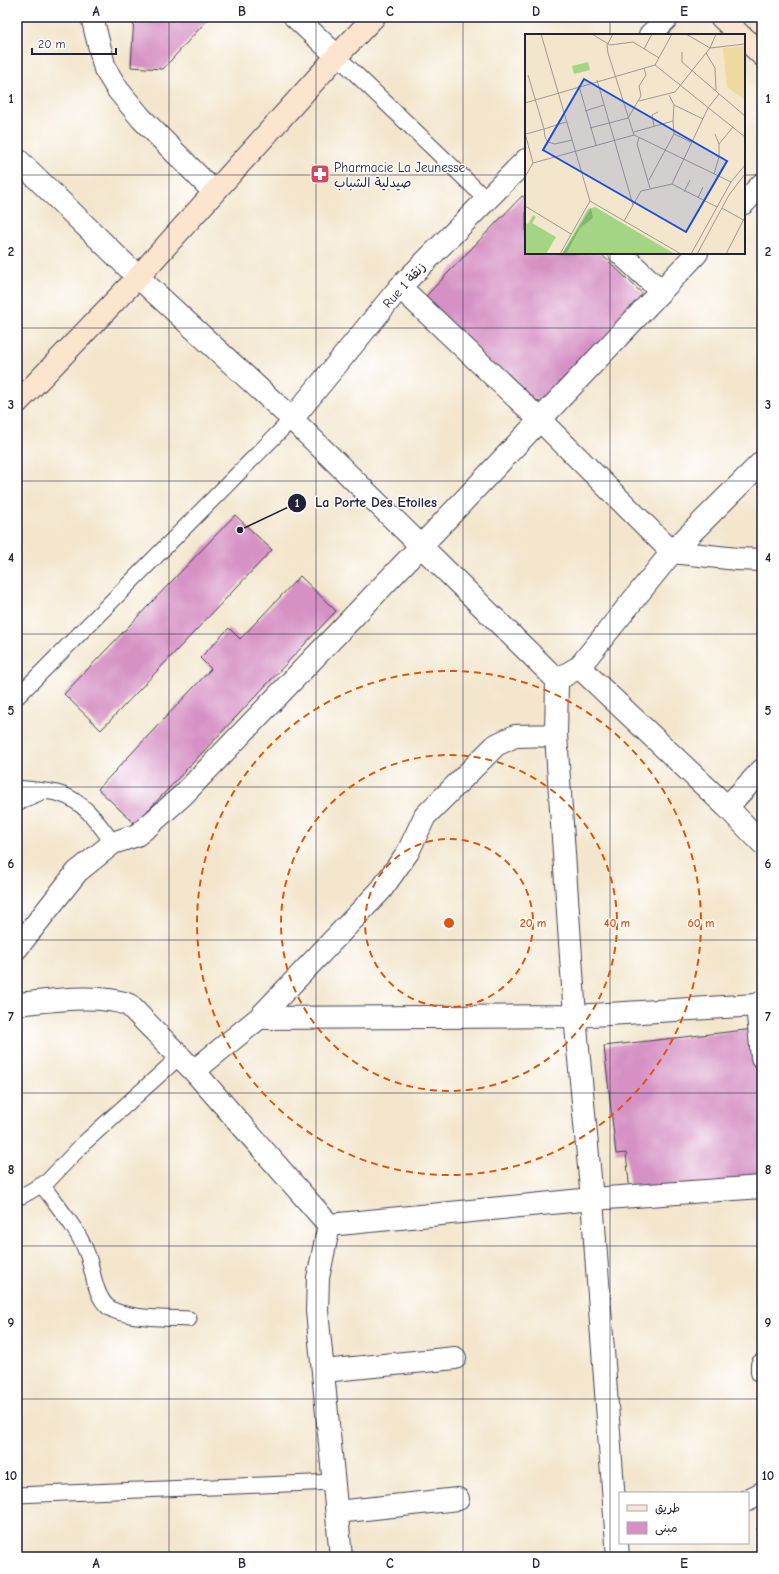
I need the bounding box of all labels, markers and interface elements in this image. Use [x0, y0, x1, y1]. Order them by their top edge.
text: A [92, 4, 100, 19]
text: B [238, 4, 246, 19]
text: C [386, 4, 394, 19]
text: D [532, 4, 540, 19]
text: E [680, 4, 688, 19]
scale bar [32, 30, 116, 56]
inset map [525, 34, 745, 254]
text: 20 m [38, 37, 66, 51]
text: 1 [8, 91, 14, 106]
text: 1 [765, 91, 771, 106]
place label: Pharmacie La Jeunesse صيدلية الشباب [334, 160, 466, 191]
pharmacy icon: Pharmacie La Jeunesse صيدلية الشباب [309, 163, 331, 185]
text: 2 [8, 244, 14, 259]
text: 2 [765, 244, 771, 259]
street label: Rue 1 زنقة [380, 259, 429, 312]
text: 3 [8, 397, 14, 412]
text: 3 [765, 397, 771, 412]
callout: La Porte Des Etoiles [287, 490, 445, 516]
text: La Porte Des Etoiles [315, 494, 437, 511]
text: 1 [295, 496, 300, 510]
text: 4 [8, 550, 14, 565]
text: 4 [765, 550, 771, 565]
text: 5 [8, 703, 15, 718]
text: 5 [765, 703, 772, 718]
text: 6 [8, 856, 15, 871]
text: 6 [765, 856, 772, 871]
centre of rings [442, 916, 456, 930]
text: 20 m [520, 916, 546, 930]
text: 40 m [604, 916, 630, 930]
text: 60 m [688, 916, 714, 930]
text: 7 [8, 1009, 14, 1024]
text: 7 [765, 1009, 771, 1024]
text: 8 [8, 1162, 14, 1177]
text: 8 [765, 1162, 771, 1177]
text: 9 [8, 1315, 15, 1330]
text: 9 [765, 1315, 772, 1330]
text: 10 [5, 1468, 17, 1483]
text: 10 [762, 1468, 774, 1483]
legend [619, 1492, 749, 1544]
text: طريق [655, 1501, 680, 1515]
text: مبنى [655, 1521, 678, 1536]
text: A [92, 1556, 100, 1571]
text: B [238, 1556, 246, 1571]
text: C [386, 1556, 394, 1571]
text: D [532, 1556, 540, 1571]
text: E [680, 1556, 688, 1571]

